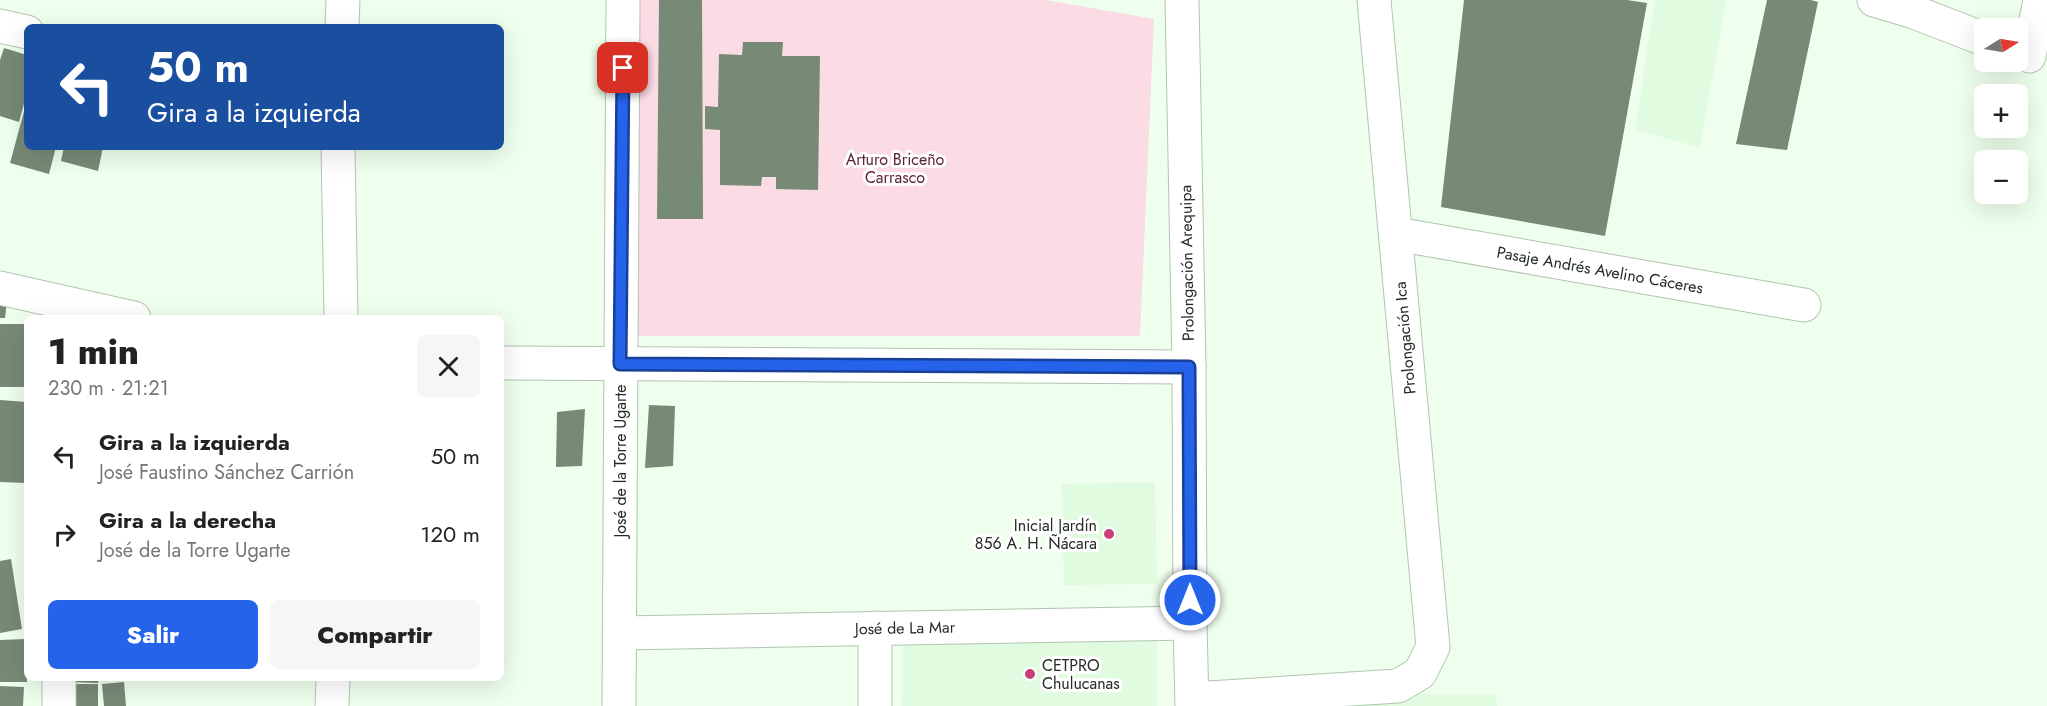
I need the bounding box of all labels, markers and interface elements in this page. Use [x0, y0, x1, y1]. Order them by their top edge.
north arrow [1974, 18, 2028, 72]
map controls [1974, 18, 2028, 204]
text: 50 m [147, 37, 249, 98]
pin [597, 42, 648, 93]
icon: left [48, 48, 126, 126]
icon: arrive [606, 51, 639, 84]
button: + [1974, 84, 2028, 138]
text: Gira a la izquierda [147, 93, 361, 132]
park label: Arturo Briceño Carrasco [846, 148, 945, 189]
button: − [1974, 150, 2028, 204]
street label: Prolongación Arequipa [1174, 185, 1200, 341]
street label: Pasaje Andrés Avelino Cáceres [1495, 241, 1705, 299]
street label: Prolongación Ica [1389, 281, 1421, 395]
text: 1 min [48, 325, 139, 377]
button: close [417, 335, 480, 398]
text: 230 m · 21:21 [48, 374, 169, 403]
street label: José de la Torre Ugarte [609, 384, 632, 540]
text: Gira a la izquierda [99, 426, 290, 458]
icon: left [48, 440, 81, 473]
text: 50 m [431, 440, 480, 472]
text: José Faustino Sánchez Carrión [99, 458, 354, 487]
text: Gira a la derecha [99, 504, 276, 536]
place label: Inicial Jardín 856 A. H. Ñácara [975, 514, 1097, 555]
icon: right [48, 518, 81, 551]
text: 120 m [421, 518, 480, 550]
marker: Inicial Jardín 856 A. H. Ñácara [1102, 527, 1116, 541]
text: José de la Torre Ugarte [99, 536, 290, 565]
position arrow [1158, 568, 1222, 632]
button: Salir [48, 600, 258, 669]
button: Compartir [270, 600, 480, 669]
street label: José de La Mar [853, 616, 956, 640]
place label: CETPRO Chulucanas [1042, 654, 1120, 695]
marker: CETPRO Chulucanas [1023, 667, 1037, 681]

